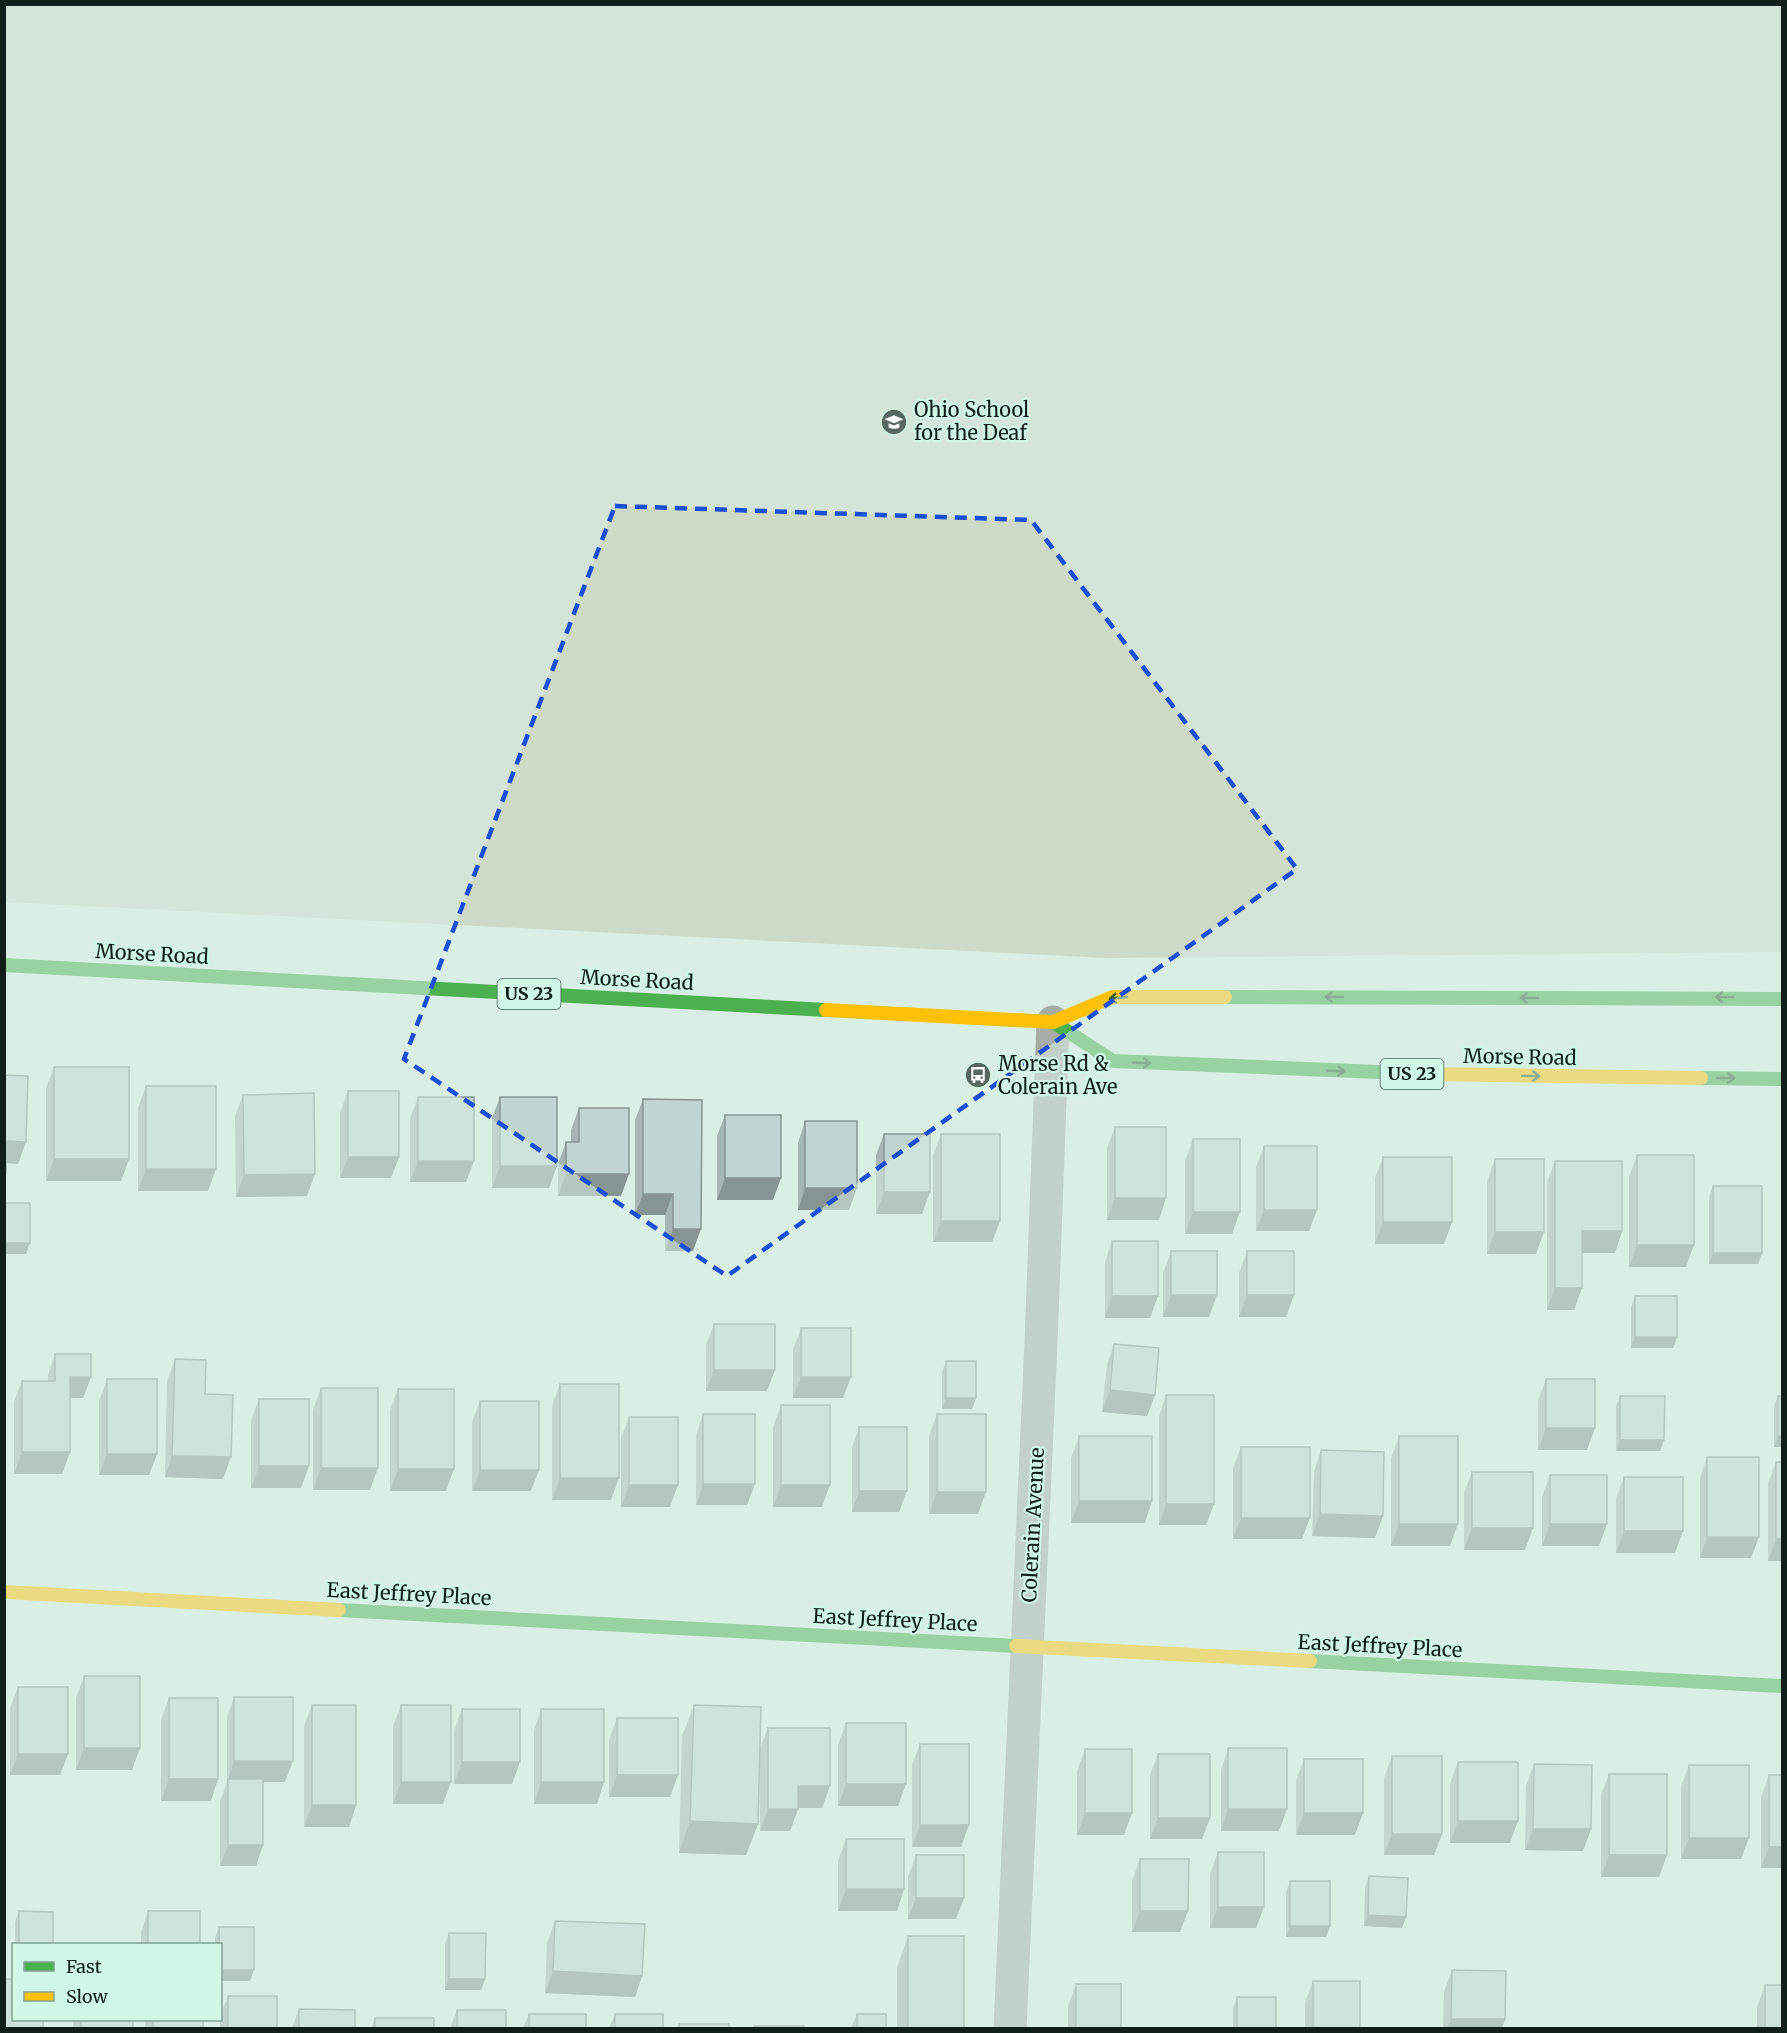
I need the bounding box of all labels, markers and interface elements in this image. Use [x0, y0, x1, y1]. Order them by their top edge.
place label: Ohio School for the Deaf [914, 397, 1029, 445]
school or university icon: Ohio School for the Deaf [879, 407, 909, 437]
street label: Morse Road [95, 938, 209, 969]
street label: Morse Road [580, 964, 694, 995]
road number: US 23 [498, 979, 560, 1009]
one-way arrow [1325, 992, 1345, 1003]
one-way arrow [1715, 992, 1735, 1003]
one-way arrow [1109, 993, 1129, 1004]
one-way arrow [1520, 993, 1540, 1004]
street label: Morse Road [1463, 1043, 1577, 1070]
place label: Morse Rd & Colerain Ave [998, 1051, 1117, 1099]
one-way arrow [1131, 1057, 1151, 1068]
road number: US 23 [1380, 1059, 1444, 1089]
bus stop icon: Morse Rd & Colerain Ave [963, 1060, 993, 1090]
one-way arrow [1326, 1065, 1346, 1076]
one-way arrow [1521, 1071, 1541, 1082]
one-way arrow [1716, 1072, 1736, 1084]
street label: Colerain Avenue [1016, 1447, 1049, 1603]
street label: East Jeffrey Place [326, 1577, 492, 1610]
street label: East Jeffrey Place [812, 1603, 978, 1636]
street label: East Jeffrey Place [1297, 1629, 1463, 1662]
legend [12, 1943, 222, 2021]
text: Fast [66, 1955, 102, 1978]
text: Slow [66, 1985, 109, 2008]

